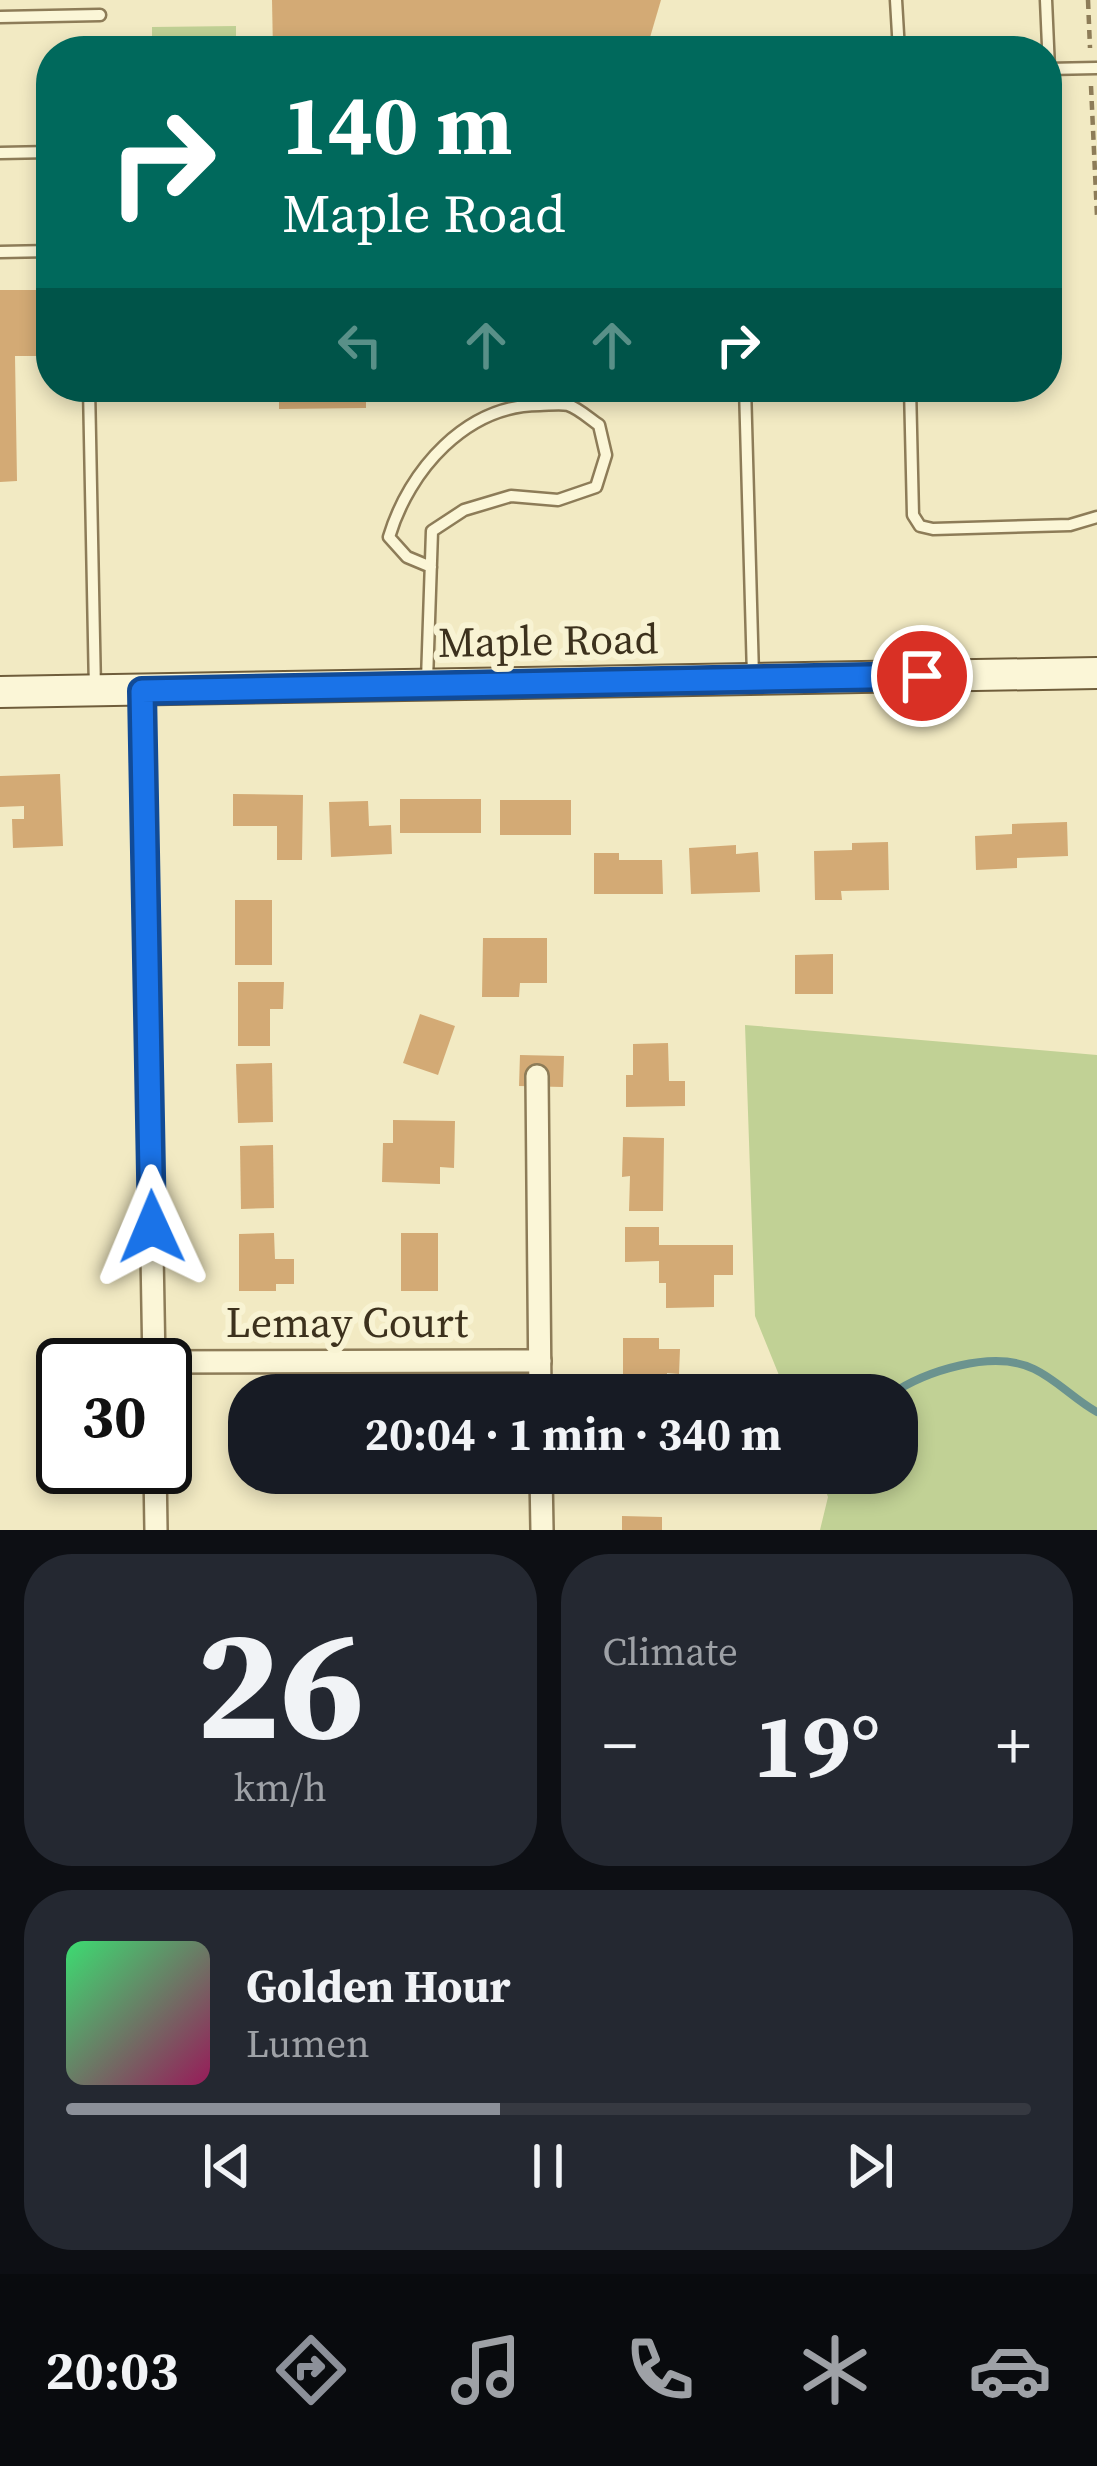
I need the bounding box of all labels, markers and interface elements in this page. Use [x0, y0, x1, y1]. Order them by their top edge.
text: 140 m [282, 67, 513, 182]
icon: right [84, 84, 240, 240]
text: Maple Road [282, 176, 566, 250]
icon: left [327, 312, 393, 378]
icon: ahead [453, 312, 519, 378]
icon: ahead [579, 312, 645, 378]
icon: right [705, 312, 771, 378]
street label: Maple Road [437, 609, 659, 671]
pin [871, 625, 973, 727]
icon: arrive [889, 643, 955, 709]
position arrow [89, 1164, 215, 1290]
street label: Lemay Court [226, 1293, 469, 1351]
speed limit sign: 30 [36, 1338, 192, 1494]
text: 20:04 · 1 min · 340 m [365, 1403, 781, 1465]
text: 26 [196, 1576, 365, 1790]
text: Climate [603, 1625, 738, 1678]
text: 19° [753, 1684, 880, 1807]
text: − [603, 1700, 637, 1790]
text: + [996, 1700, 1031, 1790]
text: km/h [234, 1761, 327, 1814]
text: Golden Hour [246, 1955, 510, 2017]
text: Lumen [246, 2017, 370, 2070]
icon: previous [194, 2133, 260, 2199]
icon: pause [515, 2133, 581, 2199]
icon: next [837, 2133, 903, 2199]
icon: directions [269, 2328, 353, 2412]
icon: music [444, 2328, 528, 2412]
icon: phone [618, 2328, 702, 2412]
icon: climate [793, 2328, 877, 2412]
icon: car [968, 2328, 1052, 2412]
text: 20:03 [45, 2333, 179, 2407]

